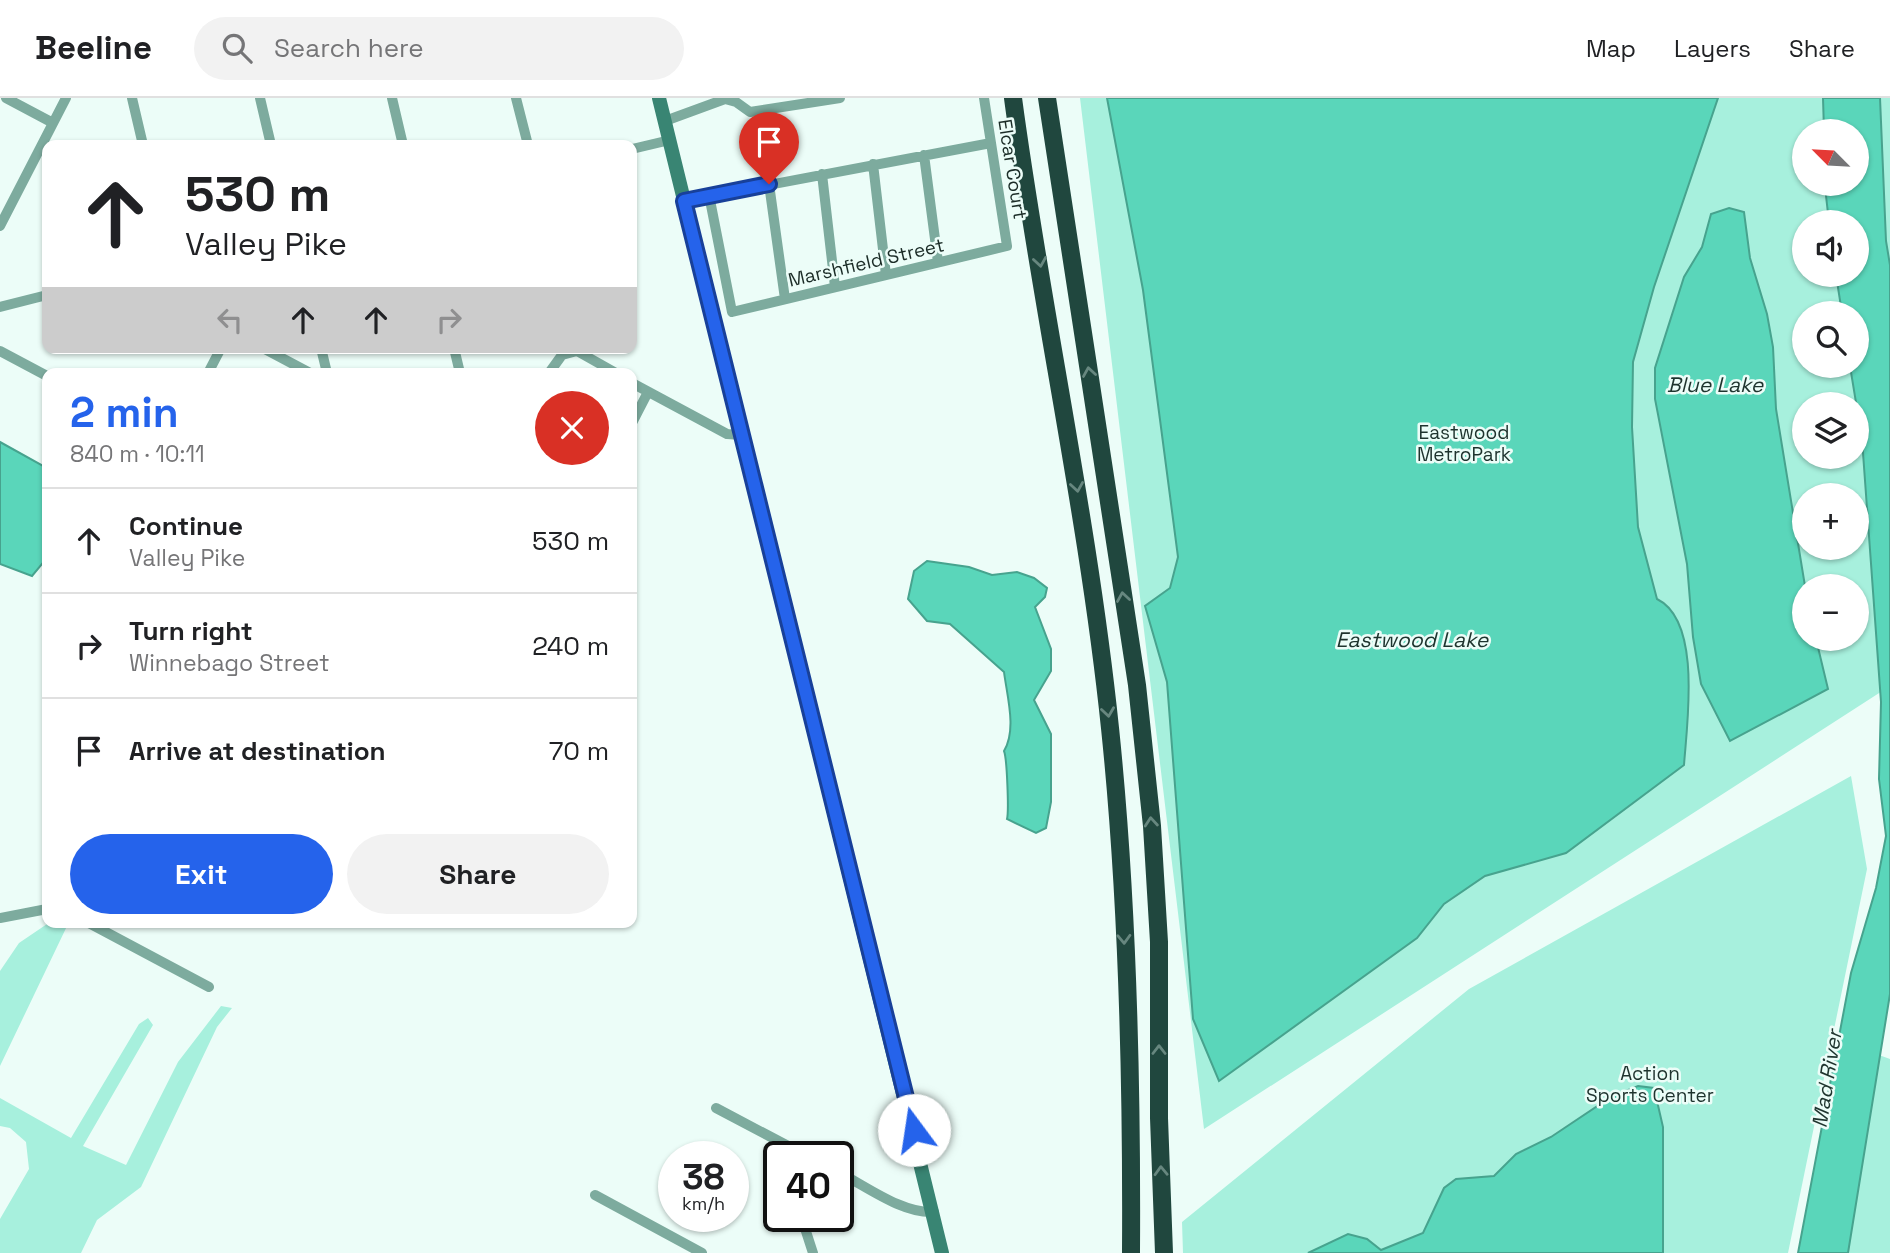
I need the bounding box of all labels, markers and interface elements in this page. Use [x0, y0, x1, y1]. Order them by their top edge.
search box [194, 17, 684, 80]
text: Beeline [35, 27, 152, 69]
icon: search [218, 29, 256, 67]
text: Search here [274, 31, 424, 65]
text: Map [1586, 33, 1636, 64]
text: Layers [1674, 33, 1751, 64]
text: Share [1789, 33, 1855, 64]
pin [739, 112, 799, 184]
street label: Elcar Court [992, 117, 1033, 221]
north arrow [1792, 119, 1869, 196]
map controls [1792, 119, 1869, 651]
icon: arrive [750, 123, 788, 161]
text: 530 m [185, 163, 330, 225]
icon: ahead [70, 168, 161, 259]
button: sound [1792, 210, 1869, 287]
text: Valley Pike [185, 224, 347, 264]
street label: Marshfield Street [786, 232, 947, 293]
one-way arrow [1032, 256, 1047, 268]
icon: left [211, 301, 249, 339]
icon: ahead [284, 301, 322, 339]
icon: ahead [357, 301, 395, 339]
icon: right [430, 301, 468, 339]
button: search [1792, 301, 1869, 378]
one-way arrow [1082, 366, 1097, 378]
water label: Blue Lake [1667, 371, 1765, 398]
text: 2 min [70, 386, 179, 439]
button: close [535, 391, 609, 465]
button: layers [1792, 392, 1869, 469]
park label: Eastwood MetroPark [1417, 420, 1511, 467]
text: 840 m · 10:11 [70, 439, 205, 469]
one-way arrow [1069, 481, 1084, 492]
button: + [1792, 483, 1869, 560]
text: Continue [129, 509, 243, 543]
icon: ahead [70, 522, 108, 560]
text: 530 m [532, 524, 609, 558]
text: Valley Pike [129, 543, 245, 573]
button: − [1792, 574, 1869, 651]
one-way arrow [1116, 591, 1131, 603]
text: Turn right [129, 614, 253, 648]
water label: Eastwood Lake [1336, 626, 1490, 653]
icon: right [70, 627, 108, 665]
text: 240 m [532, 629, 609, 663]
text: Winnebago Street [129, 648, 329, 678]
one-way arrow [1101, 706, 1116, 718]
icon: arrive [70, 732, 108, 770]
text: Arrive at destination [129, 734, 386, 768]
text: 70 m [549, 734, 609, 768]
one-way arrow [1144, 817, 1159, 828]
button: Exit [70, 834, 333, 914]
button: Share [347, 834, 609, 914]
one-way arrow [1116, 933, 1131, 944]
water label: Mad River [1805, 1026, 1848, 1130]
one-way arrow [1151, 1044, 1167, 1054]
park label: Action Sports Center [1586, 1061, 1714, 1108]
position arrow [877, 1093, 951, 1167]
speed limit sign: 40 [763, 1141, 854, 1232]
text: 38 [682, 1155, 725, 1199]
one-way arrow [1153, 1166, 1168, 1177]
text: km/h [682, 1192, 725, 1215]

